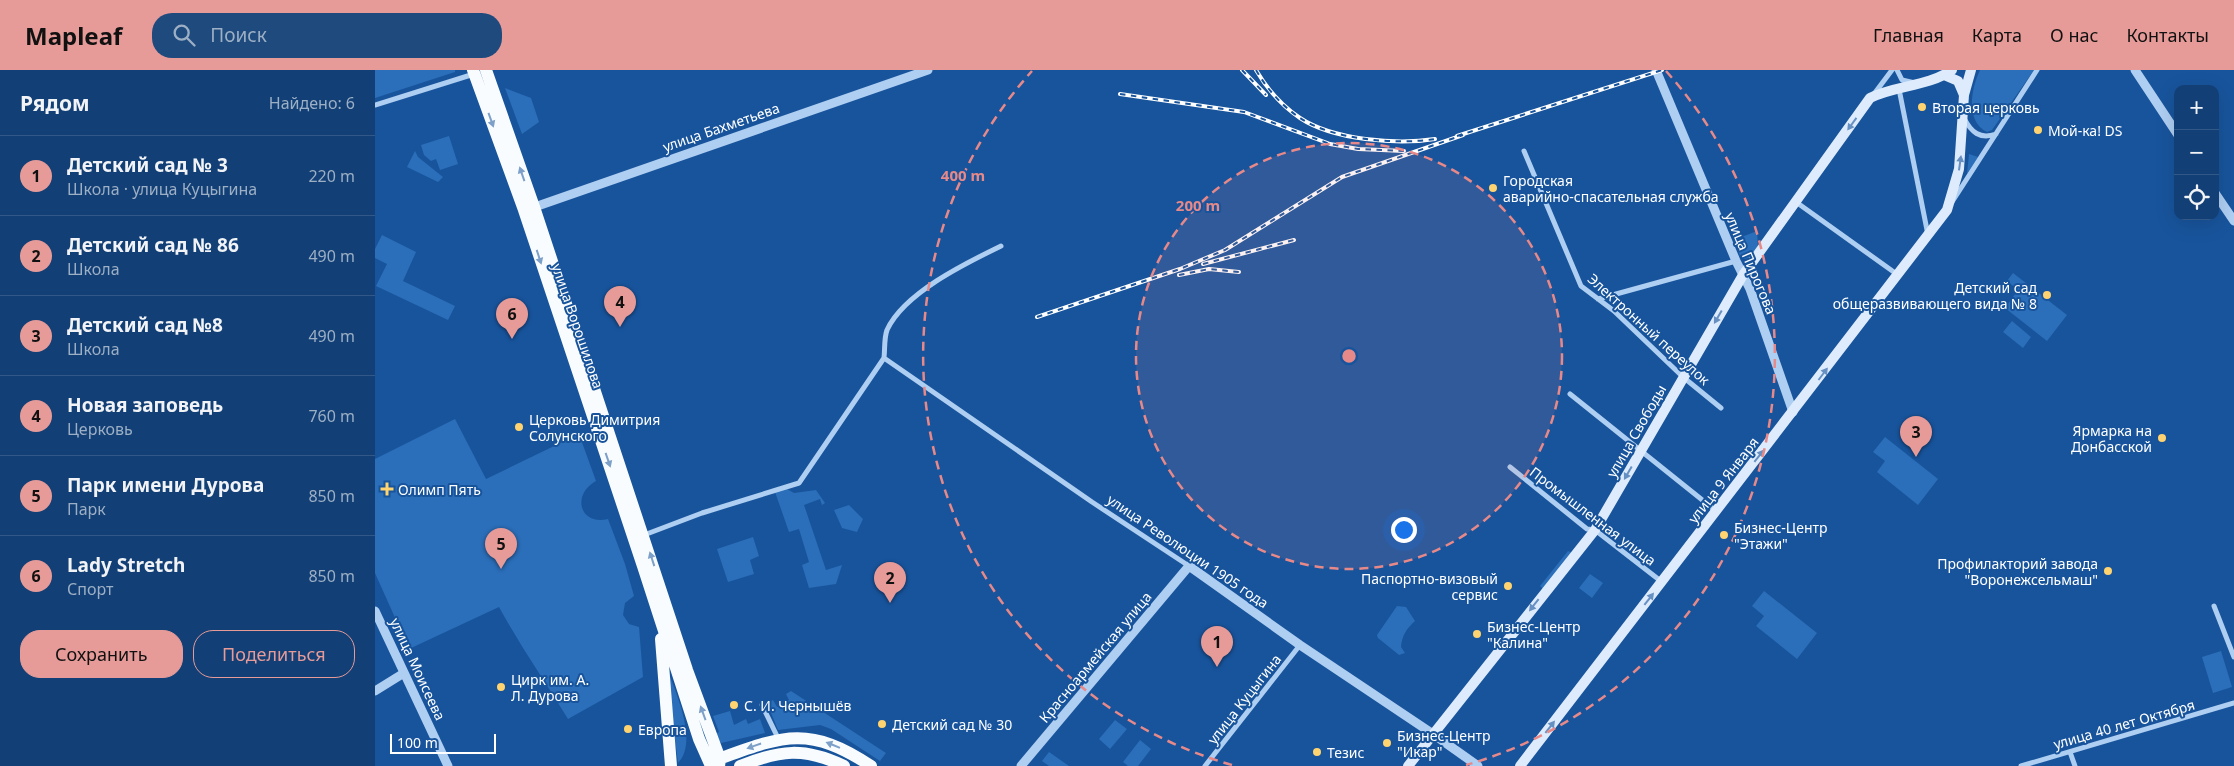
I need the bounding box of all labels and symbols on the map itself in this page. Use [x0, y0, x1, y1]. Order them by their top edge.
street label: улица Бахметьева [660, 98, 782, 156]
place label: Вторая церковь [1932, 98, 2040, 117]
marker: Вторая церковь [1916, 101, 1928, 113]
one-way arrow [487, 113, 495, 128]
one-way arrow [1847, 117, 1857, 131]
place label: Мой-ка! DS [2048, 121, 2123, 140]
marker: Мой-ка! DS [2032, 124, 2044, 136]
one-way arrow [1956, 155, 1964, 171]
text: 400 m [941, 165, 985, 185]
one-way arrow [518, 166, 526, 181]
place label: Городская аварийно-спасательная служба [1503, 171, 1719, 206]
marker: Городская аварийно-спасательная служба [1487, 182, 1499, 194]
text: 200 m [1176, 195, 1220, 215]
street label: улица Пирогова [1721, 209, 1781, 317]
one-way arrow [536, 249, 543, 264]
street label: улица Ворошилова [548, 261, 608, 391]
street label: Электронный переулок [1584, 269, 1715, 389]
place label: Детский сад общеразвивающего вида № 8 [1833, 278, 2037, 313]
pin: 4 [604, 286, 636, 327]
marker: Детский сад общеразвивающего вида № 8 [2041, 289, 2053, 301]
pin: 6 [496, 298, 528, 339]
one-way arrow [1714, 311, 1723, 324]
centre of rings [1340, 347, 1358, 365]
one-way arrow [1817, 368, 1828, 381]
street label: улица Свободы [1602, 381, 1670, 481]
place label: Церковь Димитрия Солунского [529, 410, 660, 445]
pin: 3 [1900, 416, 1932, 457]
marker: Церковь Димитрия Солунского [513, 421, 525, 433]
place label: Ярмарка на Донбасской [2071, 421, 2152, 456]
marker: Ярмарка на Донбасской [2156, 432, 2168, 444]
street label: улица 9 Января [1683, 433, 1763, 527]
one-way arrow [1754, 449, 1764, 463]
one-way arrow [604, 453, 612, 468]
street label: Промышленная улица [1526, 462, 1660, 570]
one-way arrow [1624, 465, 1632, 480]
place label: Олимп Пять [398, 480, 481, 499]
marker: Олимп Пять [380, 482, 394, 496]
street label: улица Революции 1905 года [1104, 490, 1272, 612]
your location [1391, 517, 1417, 543]
place label: Бизнес-Центр "Этажи" [1734, 518, 1828, 553]
pin: 5 [485, 528, 517, 569]
marker: Бизнес-Центр "Этажи" [1718, 529, 1730, 541]
one-way arrow [647, 551, 655, 566]
place label: Профилакторий завода "Воронежсельмаш" [1937, 554, 2098, 589]
pin: 2 [874, 562, 906, 603]
marker: Профилакторий завода "Воронежсельмаш" [2102, 565, 2114, 577]
place label: Паспортно-визовый сервис [1361, 569, 1498, 604]
marker: Паспортно-визовый сервис [1502, 580, 1514, 592]
street label: Красноармейская улица [1035, 587, 1155, 727]
one-way arrow [1644, 592, 1654, 606]
one-way arrow [1529, 598, 1540, 611]
street label: улица Моисеева [386, 615, 450, 723]
place label: Бизнес-Центр "Калина" [1487, 617, 1581, 652]
pin: 1 [1201, 626, 1233, 667]
marker: Бизнес-Центр "Калина" [1471, 628, 1483, 640]
street label: улица Куцыгина [1203, 650, 1285, 748]
place label: Цирк им. А. Л. Дурова [511, 670, 589, 705]
marker: Цирк им. А. Л. Дурова [495, 681, 507, 693]
street label: улица 40 лет Октября [2051, 695, 2197, 753]
place label: С. И. Чернышёв [744, 696, 851, 715]
marker: С. И. Чернышёв [728, 699, 740, 711]
one-way arrow [699, 705, 707, 720]
place label: Детский сад № 30 [892, 715, 1012, 734]
marker: Детский сад № 30 [876, 718, 888, 730]
place label: Европа [638, 720, 687, 739]
one-way arrow [1544, 721, 1555, 734]
marker: Европа [622, 723, 634, 735]
place label: Бизнес-Центр "Икар" [1397, 726, 1491, 761]
scale bar [390, 731, 496, 754]
marker: Бизнес-Центр "Икар" [1381, 737, 1393, 749]
one-way arrow [825, 741, 840, 748]
one-way arrow [747, 743, 762, 751]
place label: Тезис [1327, 743, 1364, 762]
marker: Тезис [1311, 746, 1323, 758]

